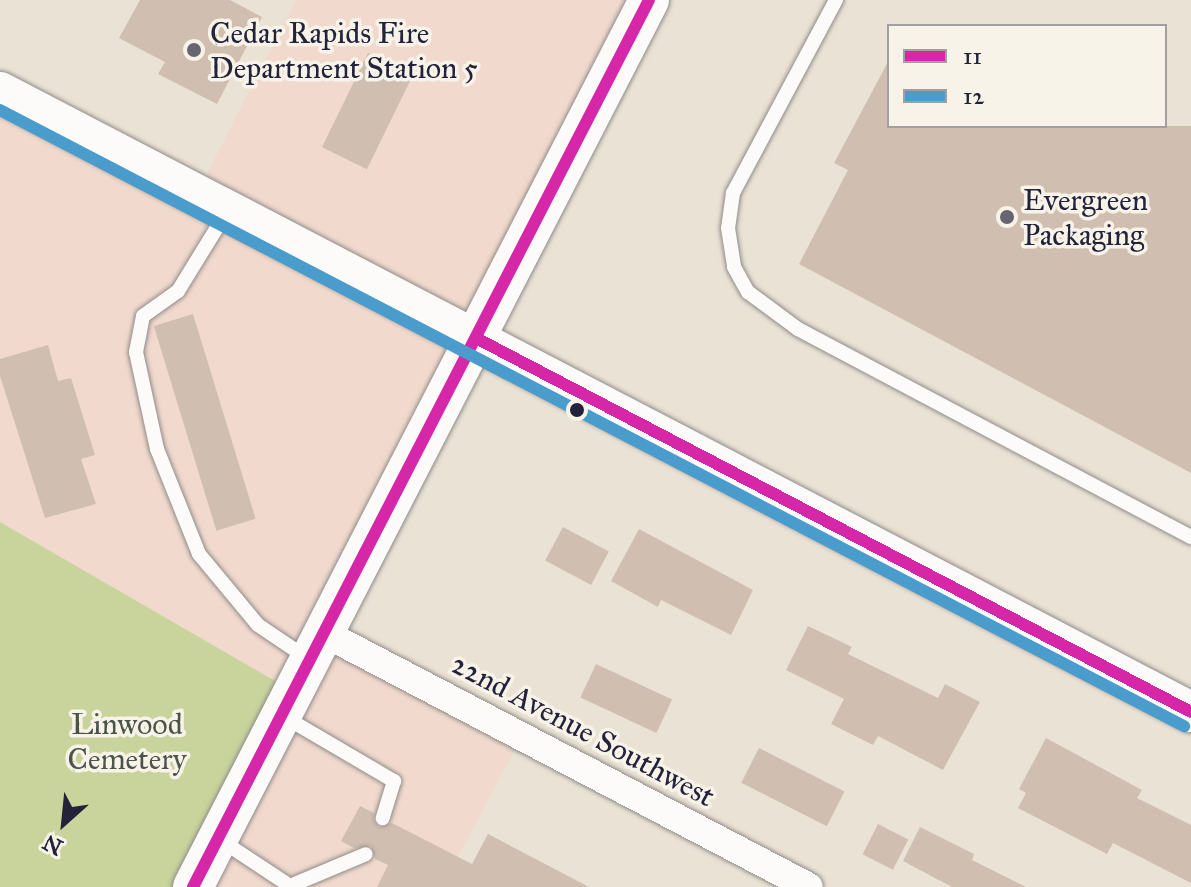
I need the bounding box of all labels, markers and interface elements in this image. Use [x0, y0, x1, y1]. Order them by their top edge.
place label: Cedar Rapids Fire Department Station 5 [210, 15, 478, 86]
legend [887, 24, 1167, 128]
marker: Cedar Rapids Fire Department Station 5 [185, 41, 203, 59]
text: 11 [963, 41, 982, 71]
text: 12 [963, 81, 984, 111]
place label: Evergreen Packaging [1023, 182, 1148, 252]
marker: Evergreen Packaging [998, 208, 1016, 226]
unlabelled marker [569, 402, 585, 418]
street label: 22nd Avenue Southwest [445, 645, 721, 815]
park label: Linwood Cemetery [68, 706, 186, 776]
north arrow [24, 783, 104, 863]
text: N [38, 829, 67, 861]

